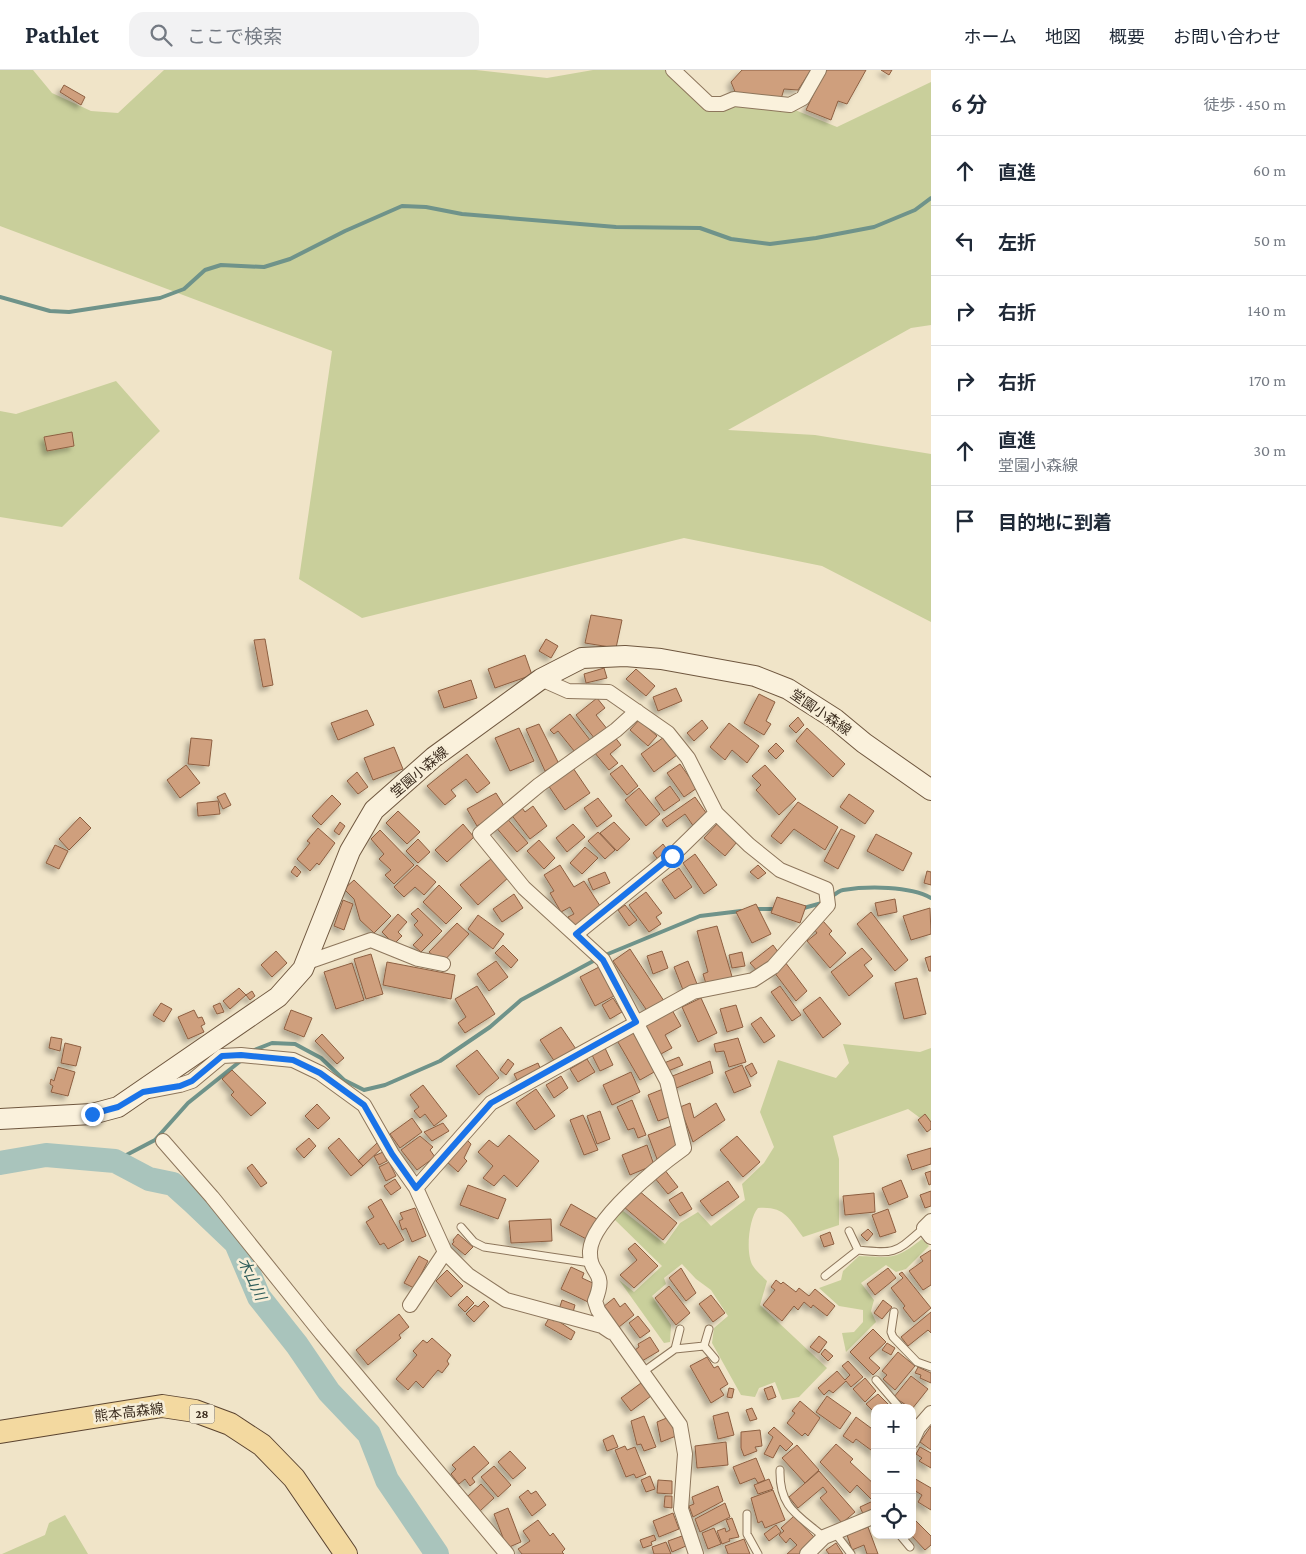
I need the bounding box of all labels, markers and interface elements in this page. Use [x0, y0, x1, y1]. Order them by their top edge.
search box [129, 12, 479, 57]
text: Pathlet [25, 21, 99, 48]
icon: search [147, 21, 175, 49]
text: ここで検索 [187, 26, 282, 47]
text: ホーム [964, 27, 1017, 47]
text: 地図 [1045, 27, 1081, 47]
text: 概要 [1109, 27, 1145, 47]
text: お問い合わせ [1173, 27, 1281, 47]
text: 6 分 [951, 93, 988, 117]
text: 徒歩 · 450 m [1204, 96, 1286, 113]
icon: ahead [951, 157, 979, 185]
text: 直進 [998, 162, 1036, 183]
text: 60 m [1253, 162, 1286, 179]
icon: left [951, 227, 979, 255]
text: 左折 [998, 232, 1036, 253]
text: 50 m [1254, 232, 1286, 249]
icon: right [951, 297, 979, 325]
text: 右折 [998, 302, 1036, 323]
text: 140 m [1248, 302, 1286, 319]
icon: right [951, 367, 979, 395]
text: 右折 [998, 372, 1036, 393]
text: 170 m [1249, 372, 1286, 389]
text: 直進 [998, 430, 1036, 451]
icon: ahead [951, 437, 979, 465]
text: 30 m [1254, 442, 1286, 459]
text: 堂園小森線 [998, 457, 1078, 474]
icon: arrive [951, 507, 979, 535]
text: 目的地に到着 [998, 512, 1112, 533]
street label: 堂園小森線 [788, 686, 854, 738]
street label: 堂園小森線 [387, 743, 451, 801]
route start [661, 845, 684, 868]
route end [81, 1103, 104, 1126]
water label: 木山川 [235, 1255, 270, 1305]
street label: 熊本高森線 [93, 1400, 165, 1424]
map controls [871, 1404, 916, 1539]
button: + [871, 1404, 916, 1449]
road number: 28 [190, 1405, 214, 1424]
button: − [871, 1449, 916, 1494]
button: locate [871, 1494, 916, 1539]

